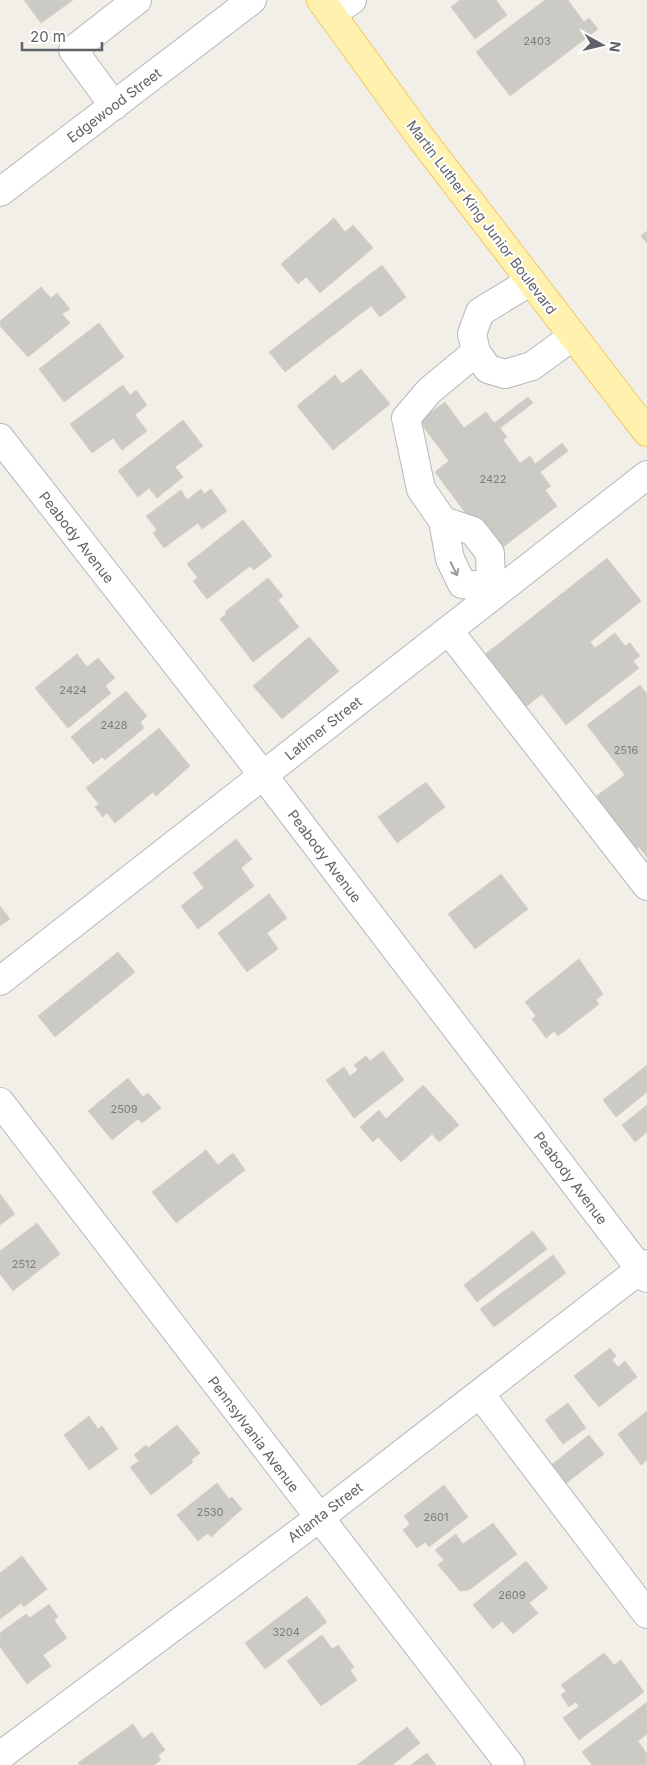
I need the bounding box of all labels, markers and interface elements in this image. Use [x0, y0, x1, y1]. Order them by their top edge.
scale bar [22, 20, 102, 52]
north arrow [577, 20, 627, 70]
text: 20 m [30, 27, 66, 46]
house number: 2403 [523, 34, 551, 48]
text: N [606, 40, 625, 53]
street label: Edgewood Street [64, 64, 165, 146]
street label: Martin Luther King Junior Boulevard [403, 117, 561, 317]
house number: 2422 [479, 472, 507, 486]
street label: Peabody Avenue [36, 488, 118, 586]
one-way arrow [450, 561, 460, 576]
house number: 2424 [59, 683, 87, 697]
street label: Latimer Street [281, 692, 365, 763]
house number: 2428 [100, 718, 128, 732]
house number: 2516 [614, 743, 639, 757]
street label: Peabody Avenue [285, 806, 365, 906]
house number: 2509 [110, 1102, 138, 1116]
street label: Peabody Avenue [531, 1128, 611, 1228]
house number: 2512 [12, 1257, 36, 1271]
street label: Pennsylvania Avenue [205, 1373, 303, 1495]
street label: Atlanta Street [284, 1478, 366, 1546]
house number: 2530 [196, 1505, 224, 1519]
house number: 2601 [424, 1510, 448, 1524]
house number: 2609 [498, 1588, 526, 1602]
house number: 3204 [272, 1625, 300, 1639]

